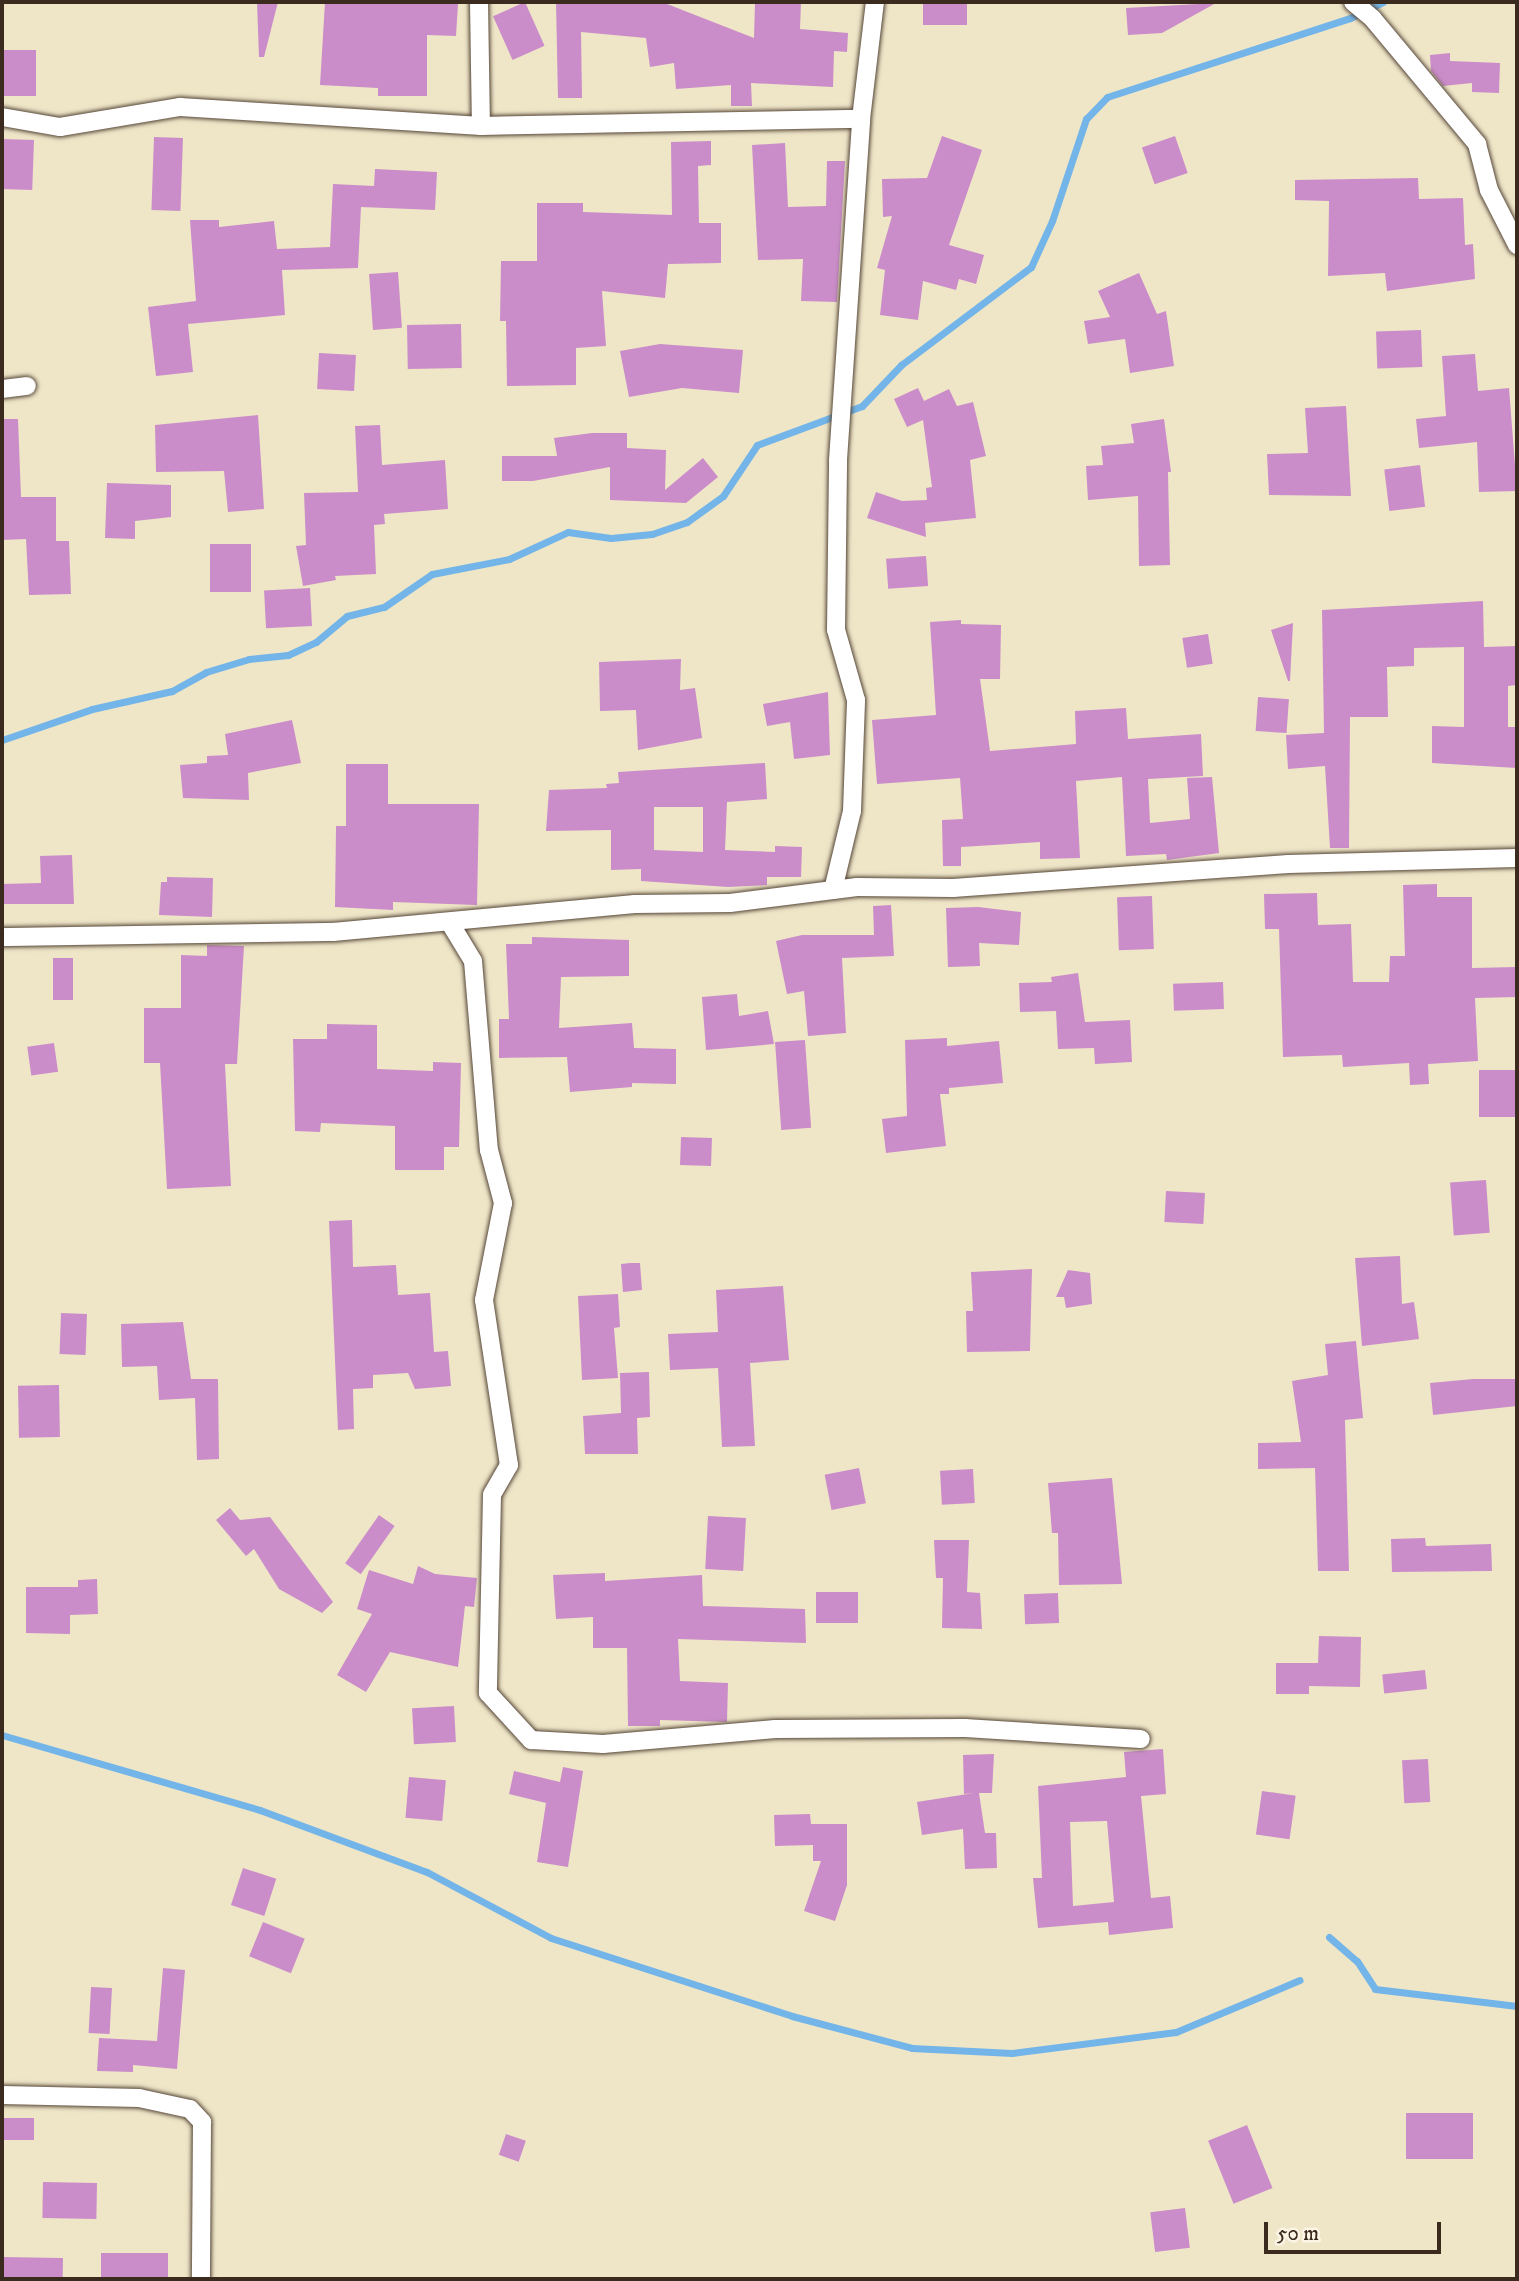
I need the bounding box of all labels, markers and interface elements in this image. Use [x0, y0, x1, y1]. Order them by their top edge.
scale bar [1267, 2208, 1444, 2252]
text: 50 m [1277, 2221, 1319, 2247]

